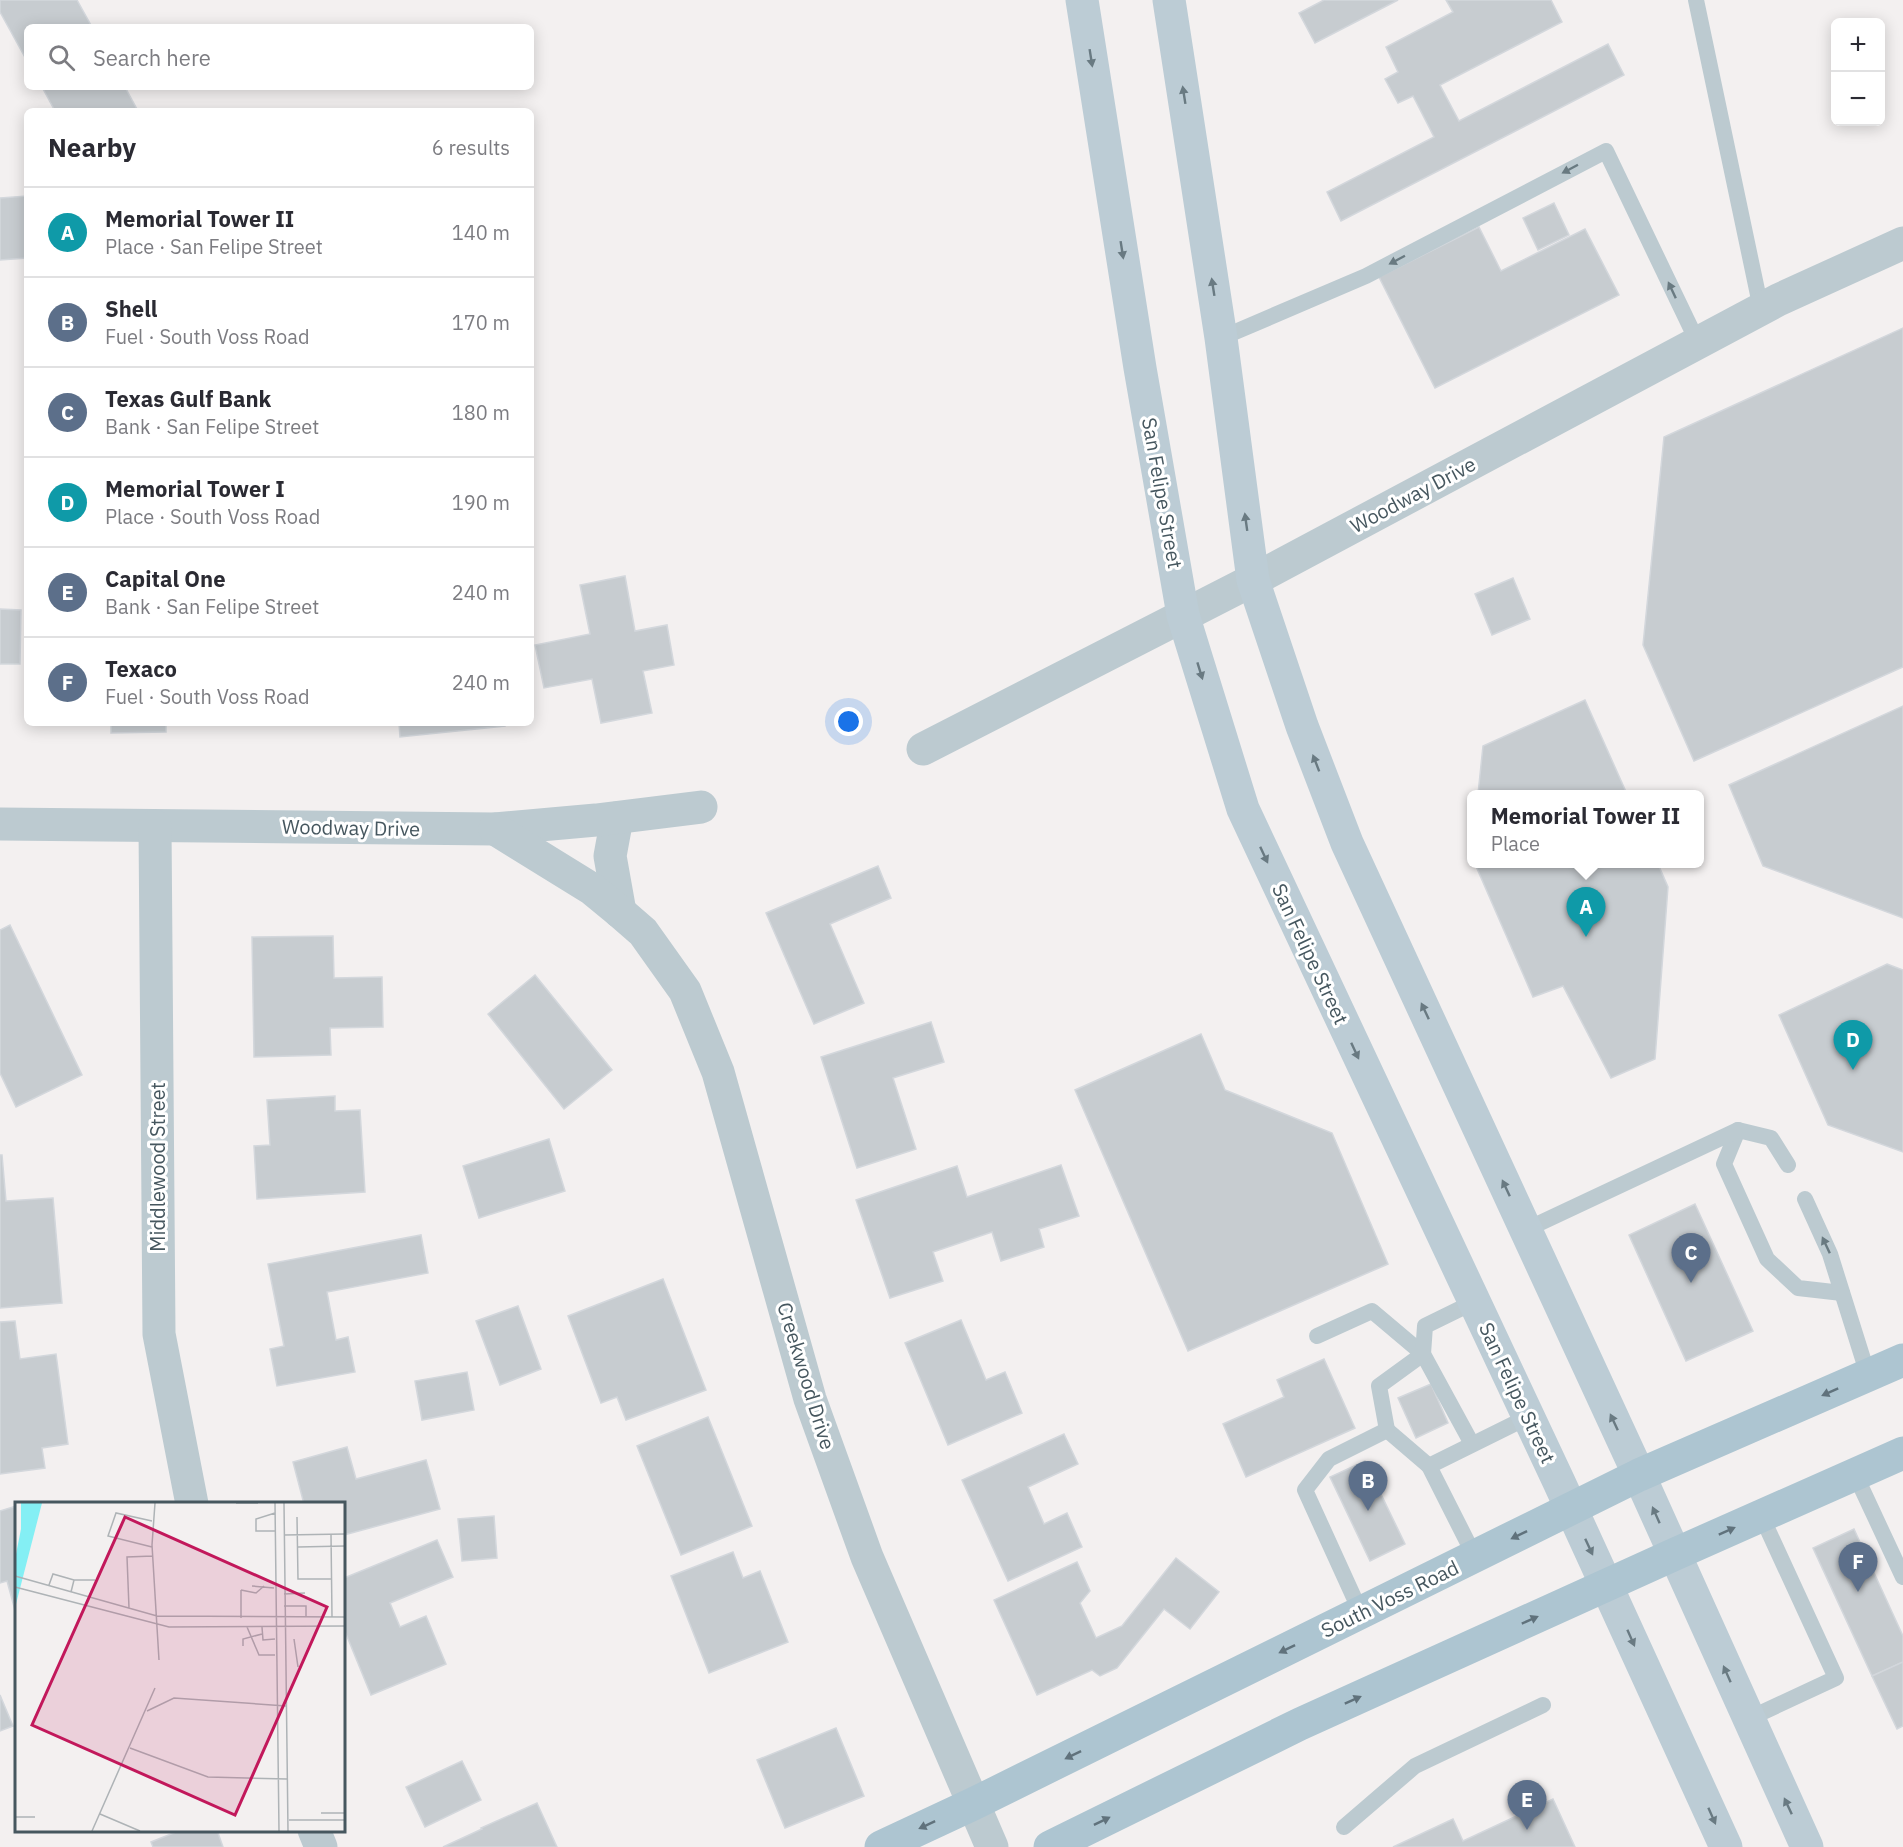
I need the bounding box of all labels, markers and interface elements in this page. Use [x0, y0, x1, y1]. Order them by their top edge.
map controls [1831, 18, 1885, 126]
button: + [1831, 18, 1885, 72]
search box [24, 24, 534, 90]
icon: search [45, 41, 78, 74]
text: Search here [93, 43, 211, 72]
one-way arrow [1087, 48, 1096, 67]
button: − [1831, 72, 1885, 126]
one-way arrow [1179, 85, 1188, 104]
text: Nearby [48, 130, 136, 164]
text: 6 results [432, 134, 510, 161]
one-way arrow [1561, 164, 1579, 174]
text: Memorial Tower II [105, 204, 294, 233]
text: A [61, 219, 74, 246]
text: 140 m [452, 219, 510, 246]
text: Place · San Felipe Street [105, 233, 323, 260]
one-way arrow [1117, 241, 1126, 260]
one-way arrow [1389, 255, 1406, 265]
one-way arrow [1208, 278, 1217, 297]
one-way arrow [1668, 282, 1677, 299]
text: Shell [105, 294, 157, 323]
text: B [61, 309, 74, 336]
text: 170 m [452, 309, 510, 336]
text: Fuel · South Voss Road [105, 323, 310, 350]
text: Texas Gulf Bank [105, 384, 271, 413]
text: C [61, 399, 74, 426]
text: 180 m [452, 399, 510, 426]
text: Bank · San Felipe Street [105, 413, 319, 440]
street label: San Felipe Street [1136, 415, 1189, 570]
street label: Woodway Drive [1345, 450, 1480, 539]
text: Memorial Tower I [105, 474, 285, 503]
text: D [61, 489, 74, 516]
text: 190 m [452, 489, 510, 516]
text: Place · South Voss Road [105, 503, 320, 530]
one-way arrow [1241, 512, 1250, 531]
text: Capital One [105, 564, 226, 593]
text: E [61, 579, 74, 606]
text: 240 m [452, 579, 510, 606]
text: Bank · San Felipe Street [105, 593, 319, 620]
text: Texaco [105, 654, 177, 683]
one-way arrow [1196, 662, 1205, 680]
text: F [62, 669, 73, 696]
text: 240 m [452, 669, 510, 696]
text: Fuel · South Voss Road [105, 683, 310, 710]
your location [834, 707, 863, 736]
one-way arrow [1311, 754, 1321, 772]
popup [1467, 790, 1704, 868]
text: Memorial Tower II [1491, 801, 1680, 830]
street label: Woodway Drive [282, 813, 420, 842]
text: Place [1491, 830, 1540, 857]
one-way arrow [1259, 846, 1269, 864]
street label: San Felipe Street [1266, 879, 1355, 1029]
pin: A [1566, 888, 1606, 937]
one-way arrow [1420, 1002, 1429, 1019]
pin: D [1834, 1020, 1872, 1070]
one-way arrow [1351, 1042, 1360, 1059]
street label: Middlewood Street [144, 1082, 171, 1252]
one-way arrow [1502, 1180, 1511, 1197]
pin: C [1672, 1234, 1710, 1283]
one-way arrow [1821, 1235, 1831, 1253]
street label: Creekwood Drive [771, 1299, 842, 1453]
street label: San Felipe Street [1473, 1318, 1562, 1468]
one-way arrow [1822, 1387, 1839, 1396]
one-way arrow [1609, 1413, 1619, 1431]
pin: B [1348, 1462, 1388, 1511]
inset map [15, 1502, 345, 1832]
one-way arrow [1651, 1506, 1660, 1524]
one-way arrow [1718, 1526, 1735, 1535]
one-way arrow [1510, 1531, 1527, 1540]
one-way arrow [1584, 1539, 1593, 1556]
pin: F [1838, 1542, 1878, 1592]
street label: South Voss Road [1316, 1554, 1463, 1644]
one-way arrow [1522, 1615, 1539, 1624]
one-way arrow [1627, 1629, 1636, 1647]
one-way arrow [1279, 1645, 1296, 1654]
one-way arrow [1723, 1665, 1732, 1682]
one-way arrow [1344, 1695, 1362, 1705]
one-way arrow [1064, 1750, 1081, 1760]
pin: E [1508, 1780, 1546, 1830]
one-way arrow [1782, 1797, 1792, 1815]
one-way arrow [1707, 1807, 1716, 1824]
one-way arrow [1094, 1817, 1111, 1826]
one-way arrow [918, 1821, 935, 1830]

